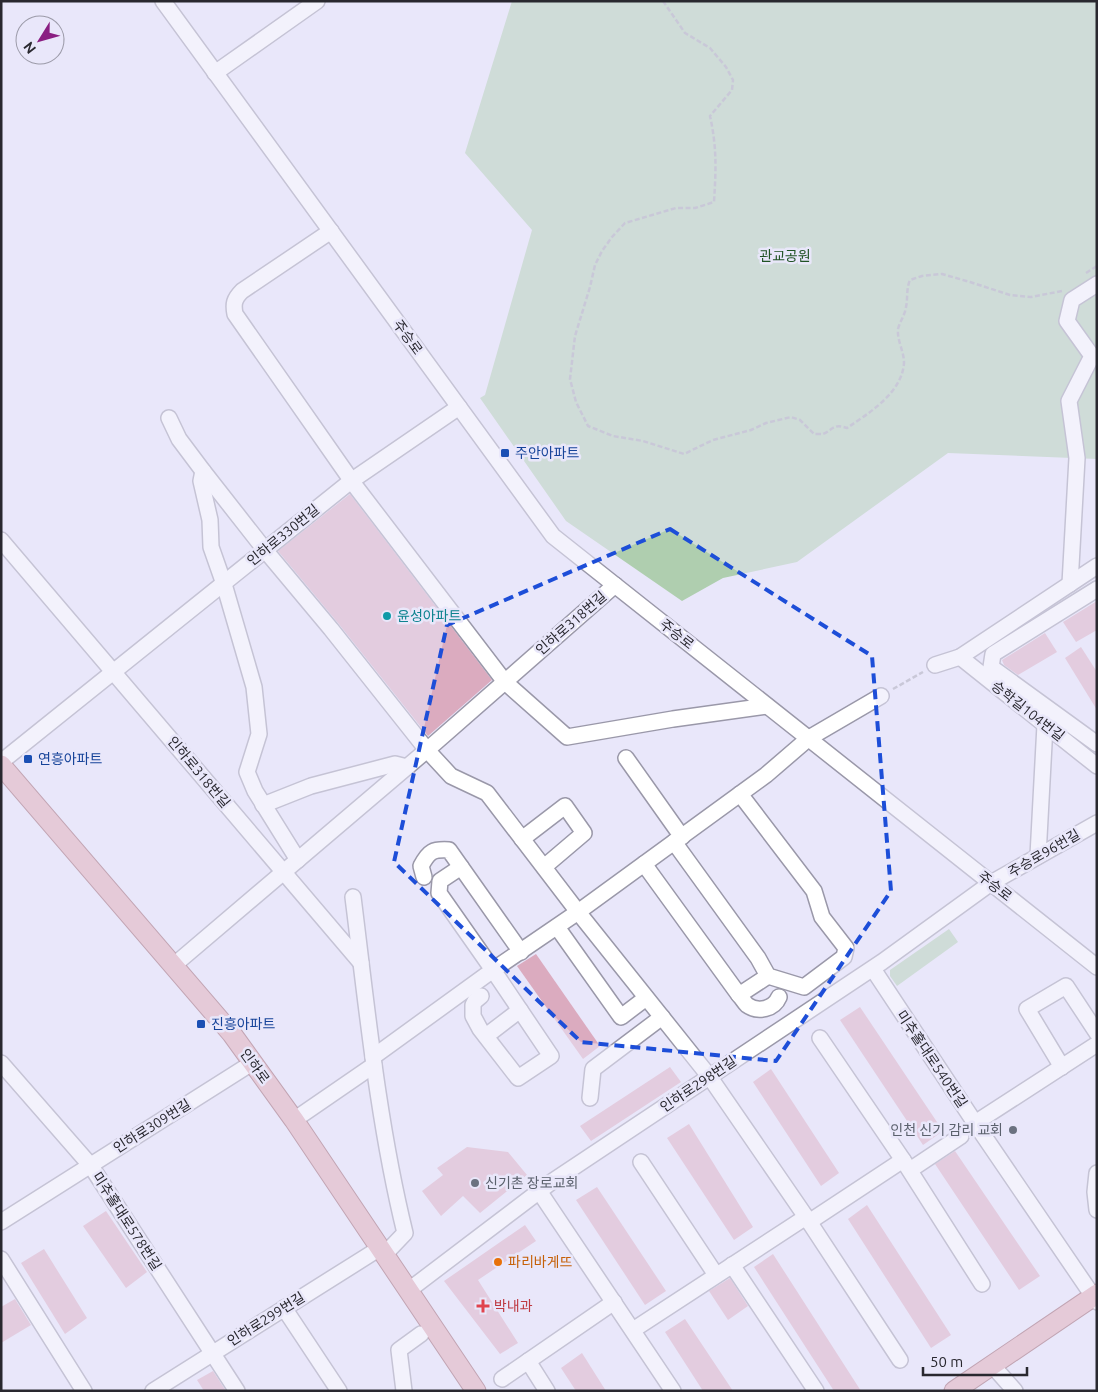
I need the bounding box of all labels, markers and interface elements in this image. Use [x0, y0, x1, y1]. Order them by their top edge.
north arrow [15, 15, 65, 65]
text: N [20, 39, 39, 57]
park label: 관교공원 [759, 248, 811, 264]
street label: 주승로 [390, 317, 426, 357]
place label: 주안아파트 [515, 445, 580, 461]
marker: 주안아파트 [499, 447, 511, 459]
street label: 인하로330번길 [244, 501, 322, 569]
street label: 인하로318번길 [533, 588, 609, 658]
place label: 윤성아파트 [397, 608, 462, 624]
marker: 윤성아파트 [381, 610, 393, 622]
street label: 주승로 [657, 616, 697, 652]
street label: 승학길104번길 [988, 678, 1068, 744]
street label: 인하로318번길 [165, 733, 233, 811]
place label: 연흥아파트 [38, 751, 103, 767]
marker: 연흥아파트 [22, 753, 34, 765]
street label: 주승로96번길 [1005, 826, 1083, 880]
street label: 주승로 [975, 868, 1015, 904]
street label: 미추홀대로540번길 [894, 1007, 970, 1111]
place label: 진흥아파트 [211, 1016, 276, 1032]
marker: 진흥아파트 [195, 1018, 207, 1030]
street label: 인하로 [237, 1046, 273, 1086]
street label: 인하로298번길 [657, 1053, 739, 1115]
street label: 인하로309번길 [110, 1096, 194, 1156]
place label: 인천 신기 감리 교회 [890, 1122, 1003, 1138]
marker: 인천 신기 감리 교회 [1007, 1124, 1019, 1136]
street label: 미추홀대로578번길 [89, 1169, 165, 1273]
place label: 신기촌 장로교회 [485, 1175, 578, 1191]
marker: 신기촌 장로교회 [469, 1177, 481, 1189]
place label: 파리바게뜨 [508, 1254, 573, 1270]
marker: 파리바게뜨 [492, 1256, 504, 1268]
street label: 인하로299번길 [224, 1289, 308, 1349]
place label: 박내과 [494, 1298, 533, 1314]
marker: 박내과 [476, 1299, 490, 1313]
scale bar [923, 1344, 1027, 1376]
text: 50 m [930, 1353, 963, 1370]

